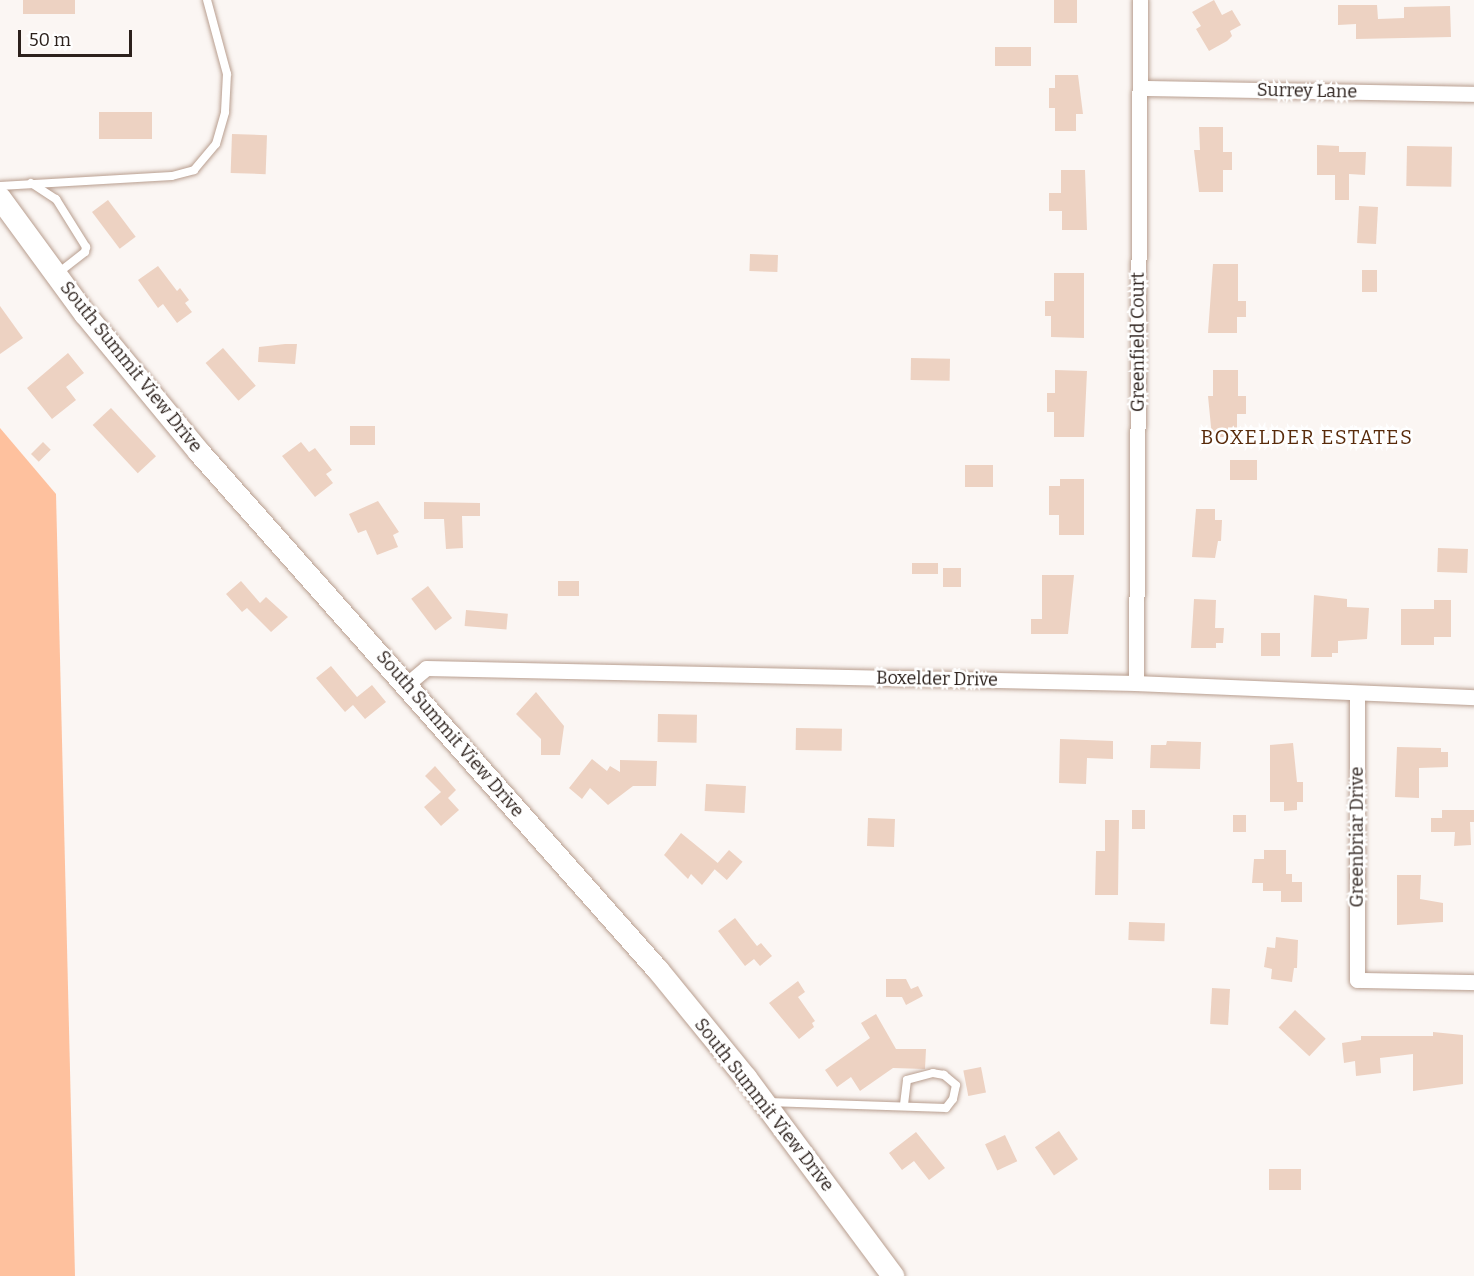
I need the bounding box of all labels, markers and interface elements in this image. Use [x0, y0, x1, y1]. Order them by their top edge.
scale bar [21, 18, 135, 56]
text: 50 m [29, 29, 71, 51]
street label: Surrey Lane [1257, 79, 1357, 103]
street label: Greenfield Court [1127, 272, 1149, 412]
street label: South Summit View Drive [55, 277, 207, 457]
district label: BOXELDER ESTATES [1200, 425, 1414, 449]
street label: South Summit View Drive [372, 646, 528, 822]
street label: Boxelder Drive [876, 667, 998, 691]
street label: Greenbriar Drive [1346, 767, 1368, 907]
street label: South Summit View Drive [690, 1014, 838, 1196]

